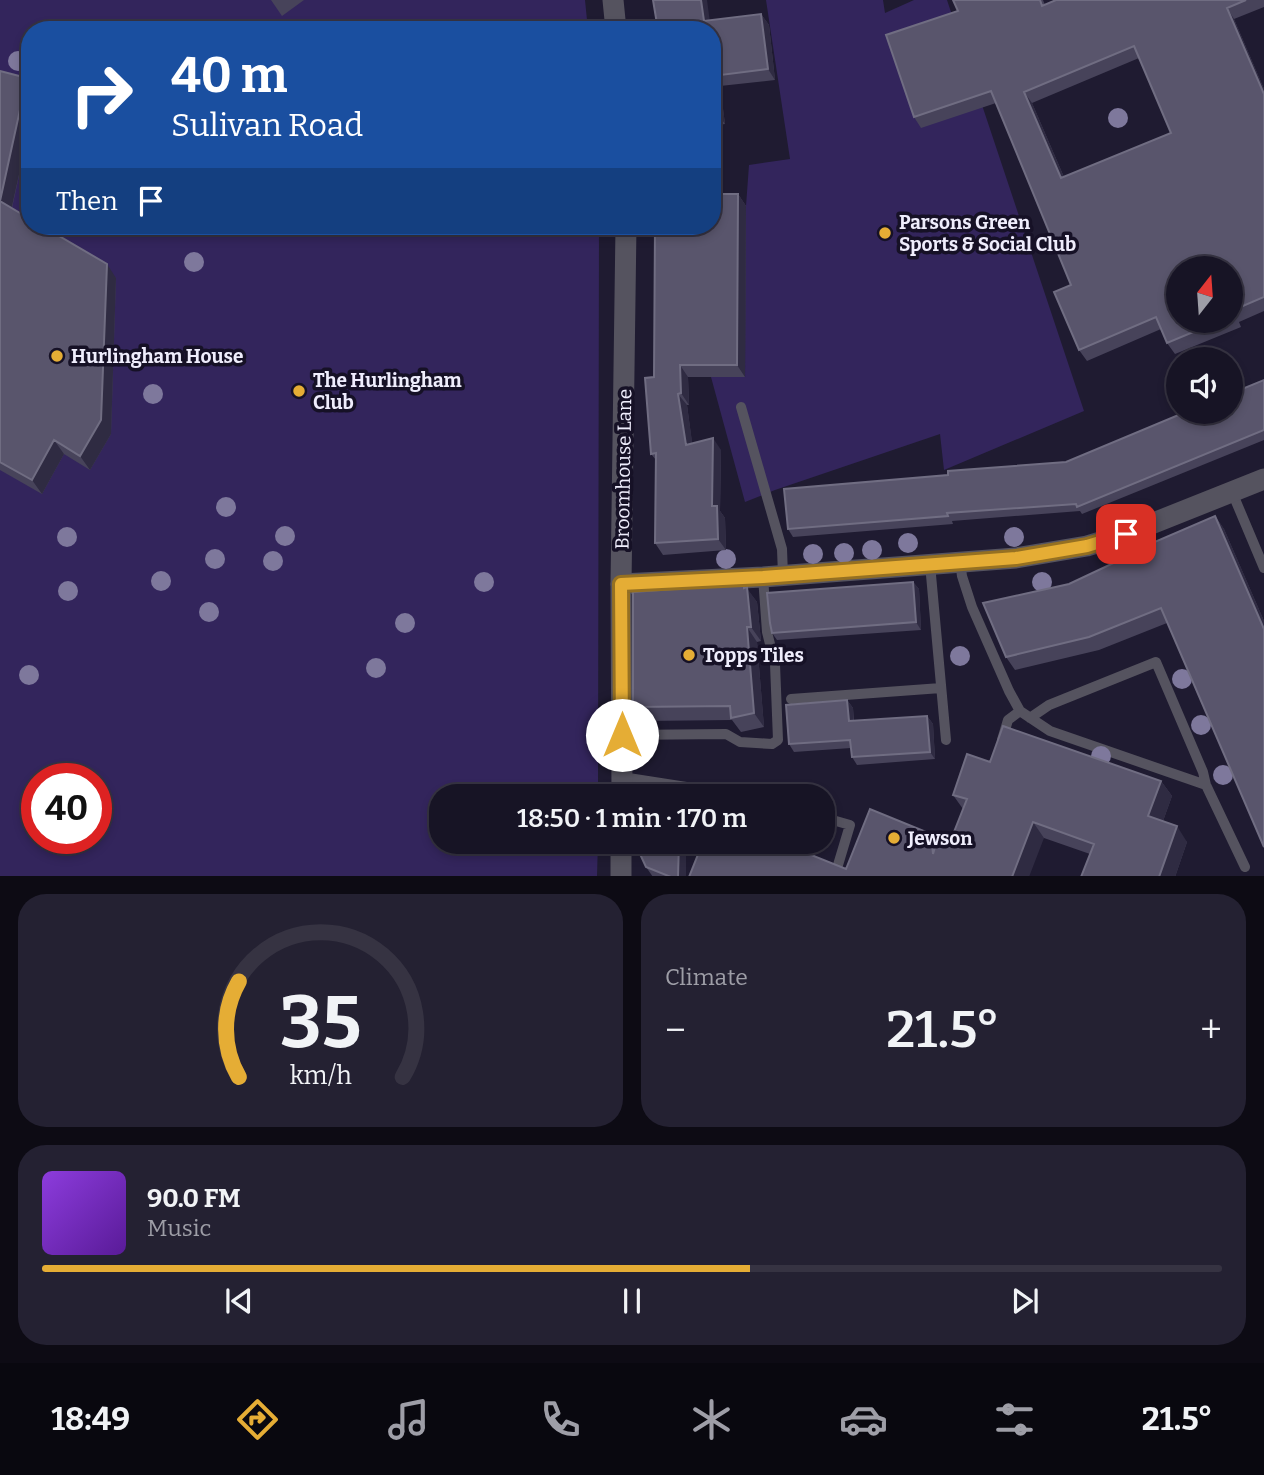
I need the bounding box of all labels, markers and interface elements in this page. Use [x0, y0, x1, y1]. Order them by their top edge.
text: 40 m [171, 46, 288, 105]
icon: right [56, 49, 147, 140]
text: Sulivan Road [171, 106, 363, 144]
icon: arrive [132, 182, 170, 220]
text: Then [56, 186, 118, 217]
place label: Parsons Green Sports & Social Club [899, 211, 1076, 256]
marker: Parsons Green Sports & Social Club [877, 225, 893, 241]
north arrow [1166, 256, 1242, 332]
map controls [1166, 256, 1243, 424]
place label: Hurlingham House [71, 345, 243, 368]
button: sound [1166, 347, 1243, 424]
marker: Hurlingham House [49, 348, 65, 364]
place label: The Hurlingham Club [313, 369, 462, 414]
marker: The Hurlingham Club [291, 383, 307, 399]
street label: Broomhouse Lane [611, 388, 636, 550]
pin [1096, 504, 1156, 564]
icon: arrive [1107, 515, 1145, 553]
place label: Topps Tiles [703, 644, 804, 667]
marker: Topps Tiles [681, 647, 697, 663]
position arrow [585, 698, 659, 772]
speed limit sign: 40 [21, 763, 112, 854]
text: 18:50 · 1 min · 170 m [517, 803, 747, 834]
place label: Jewson [907, 827, 973, 850]
marker: Jewson [886, 830, 902, 846]
text: Climate [665, 963, 748, 991]
text: 35 [280, 979, 361, 1066]
text: 21.5° [886, 998, 1000, 1061]
text: − [665, 1007, 686, 1053]
text: + [1200, 1007, 1222, 1053]
text: km/h [290, 1060, 352, 1090]
text: 90.0 FM [147, 1183, 241, 1214]
text: Music [147, 1214, 211, 1242]
icon: previous [220, 1282, 258, 1320]
icon: pause [613, 1282, 651, 1320]
icon: next [1006, 1282, 1044, 1320]
icon: directions [233, 1395, 282, 1444]
icon: music [384, 1395, 433, 1444]
icon: phone [536, 1395, 585, 1444]
icon: climate [687, 1395, 736, 1444]
icon: car [839, 1395, 888, 1444]
icon: filters [990, 1395, 1039, 1444]
text: 18:49 [51, 1400, 130, 1438]
text: 21.5° [1142, 1400, 1213, 1438]

